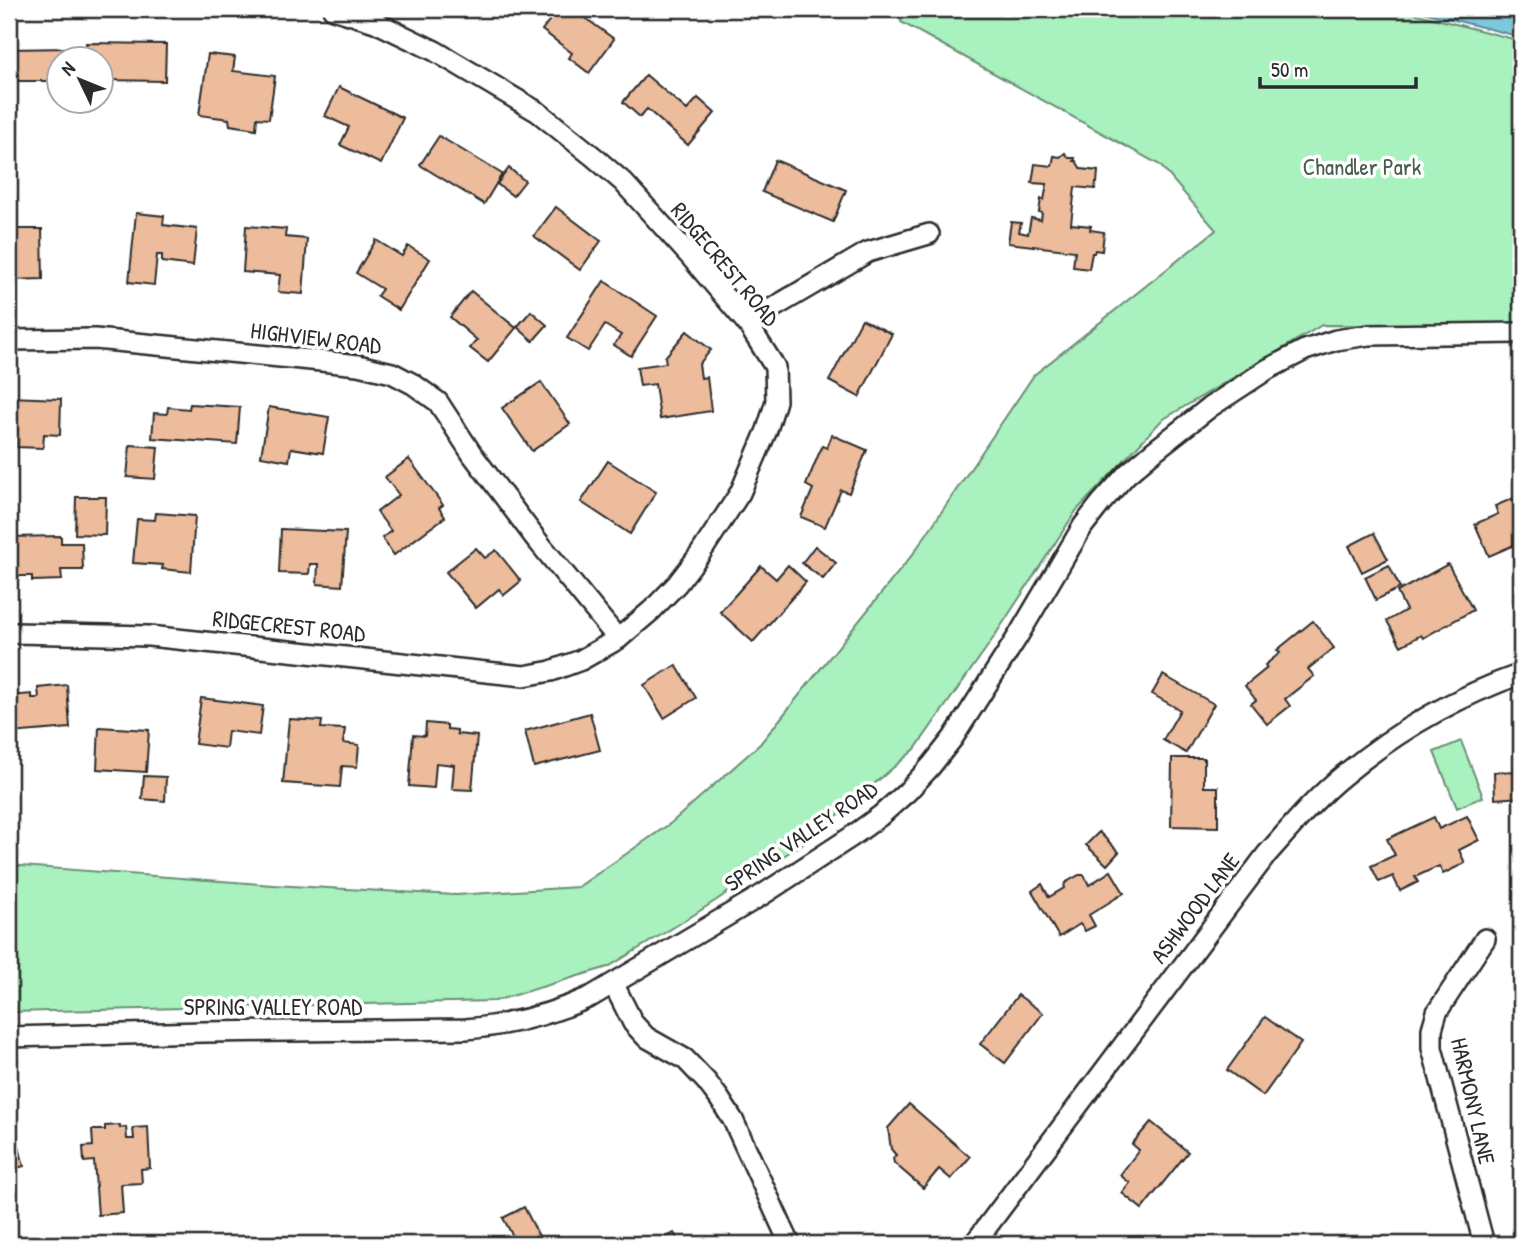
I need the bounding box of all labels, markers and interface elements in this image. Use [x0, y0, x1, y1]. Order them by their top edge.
north arrow [46, 46, 116, 116]
scale bar [1260, 46, 1416, 90]
text: 50 m [1271, 55, 1308, 84]
text: N [55, 56, 81, 81]
park label: Chandler Park [1303, 151, 1422, 182]
street label: RIDGECREST ROAD [664, 195, 787, 332]
street label: HIGHVIEW ROAD [249, 314, 383, 361]
street label: RIDGECREST ROAD [211, 602, 367, 649]
street label: SPRING VALLEY ROAD [718, 773, 883, 898]
street label: ASHWOOD LANE [1143, 846, 1246, 969]
street label: SPRING VALLEY ROAD [184, 991, 362, 1022]
street label: HARMONY LANE [1444, 1035, 1503, 1167]

